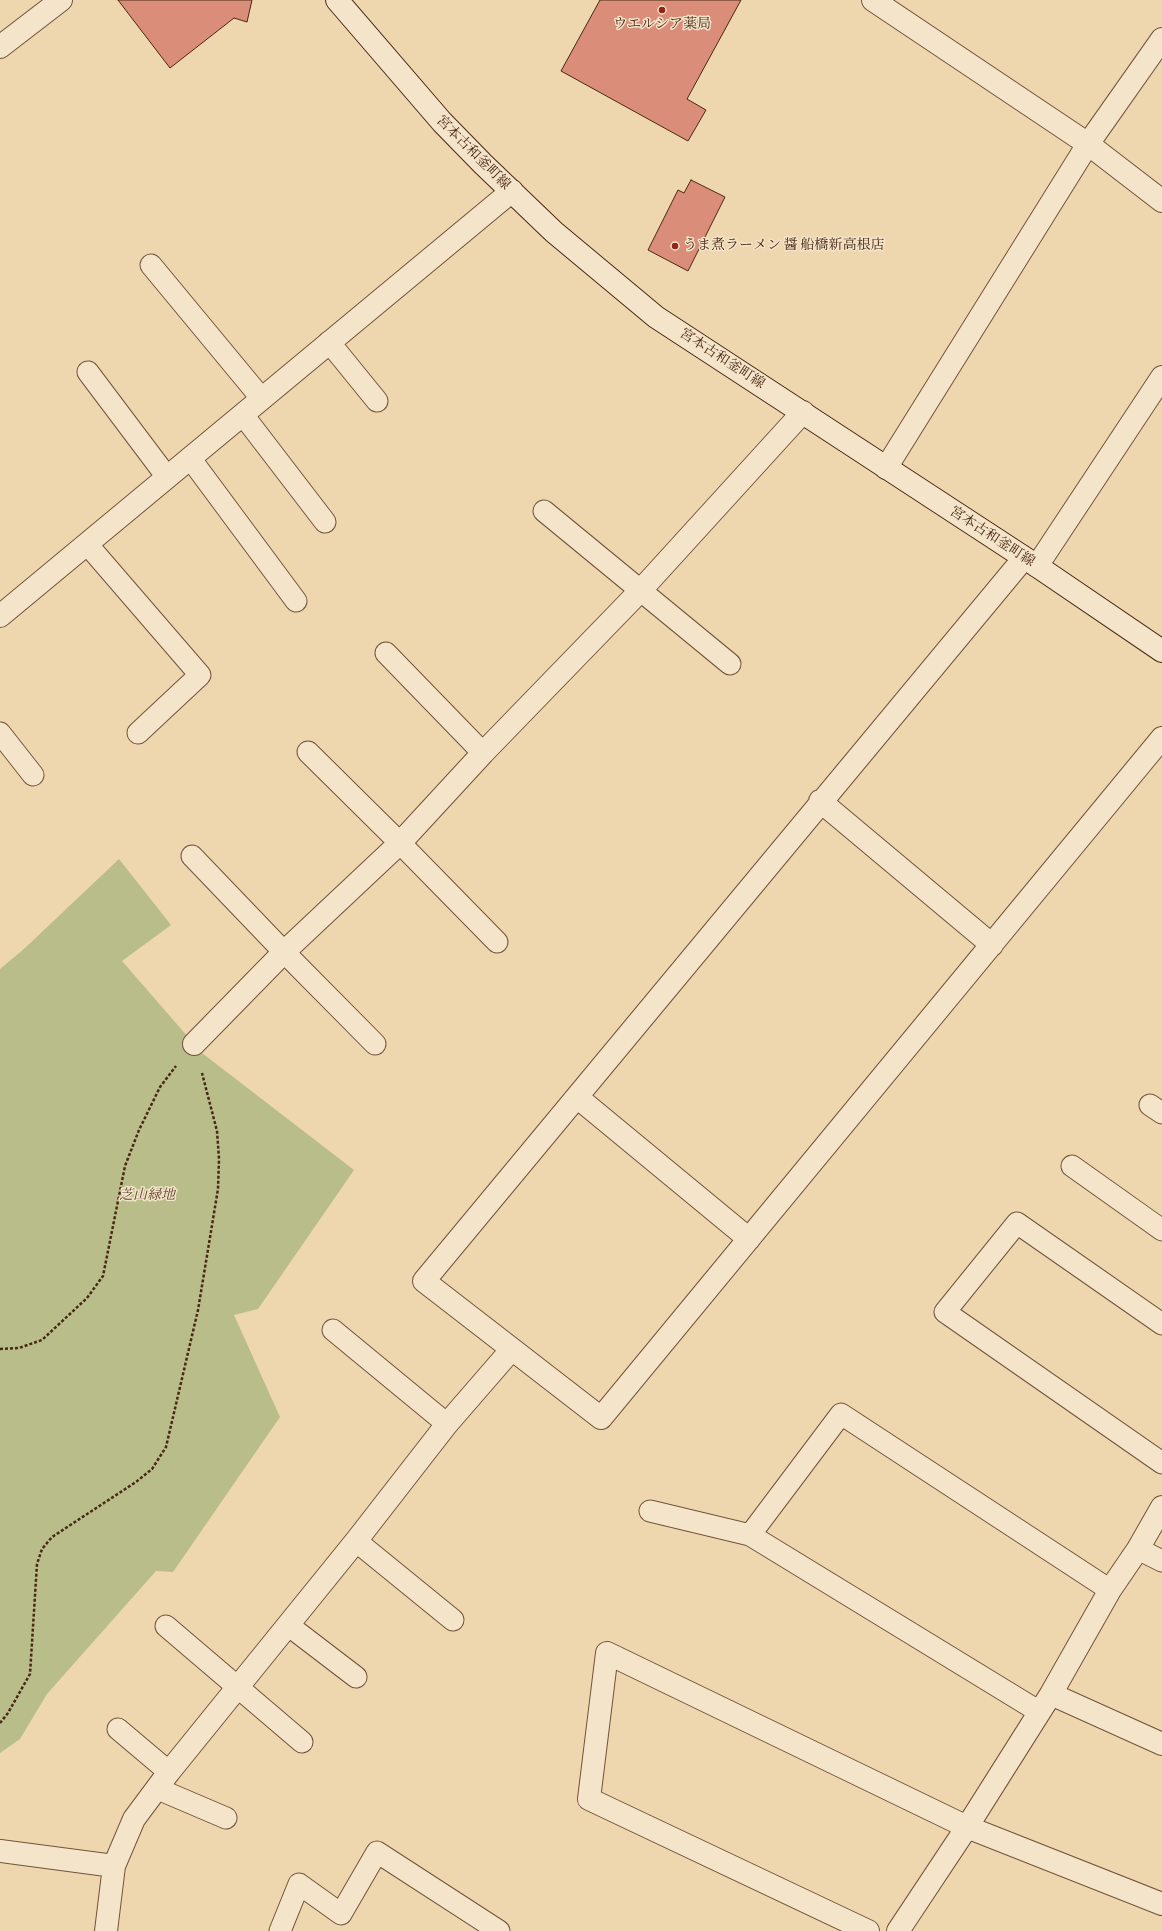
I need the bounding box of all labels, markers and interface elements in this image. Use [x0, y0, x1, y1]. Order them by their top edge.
marker: ウエルシア薬局 [657, 5, 667, 15]
place label: ウエルシア薬局 [613, 17, 711, 33]
street label: 宮本古和釜町線 [432, 112, 514, 194]
place label: うま煮ラーメン 醤 船橋新高根店 [683, 238, 885, 254]
marker: うま煮ラーメン 醤 船橋新高根店 [670, 241, 680, 251]
street label: 宮本古和釜町線 [676, 325, 768, 393]
street label: 宮本古和釜町線 [946, 503, 1038, 571]
park label: 芝山緑地 [119, 1188, 175, 1204]

